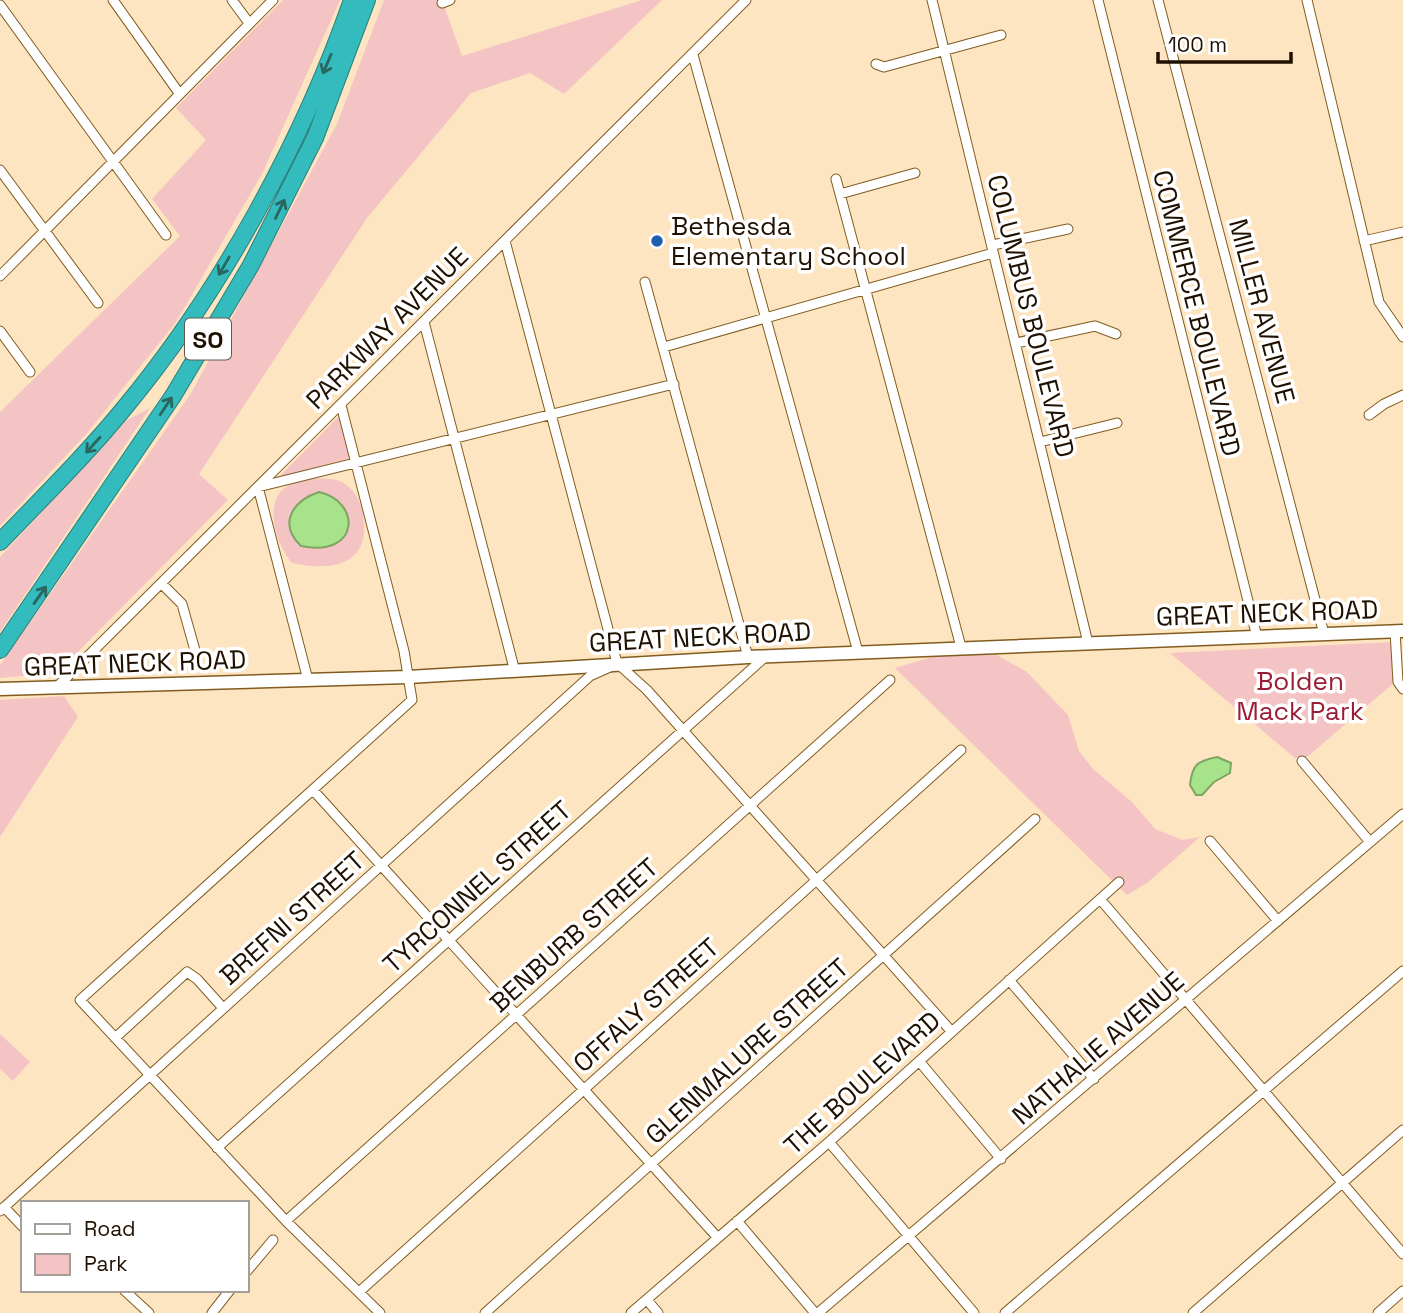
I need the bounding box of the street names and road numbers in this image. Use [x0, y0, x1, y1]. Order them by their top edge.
street label: COMMERCE BOULEVARD [1145, 166, 1249, 460]
street label: COLUMBUS BOULEVARD [979, 171, 1083, 461]
street label: MILLER AVENUE [1221, 215, 1303, 407]
street label: PARKWAY AVENUE [299, 240, 475, 416]
road number: SO [185, 318, 231, 360]
street label: GREAT NECK ROAD [1155, 592, 1379, 634]
street label: GREAT NECK ROAD [588, 614, 812, 660]
street label: GREAT NECK ROAD [23, 642, 247, 684]
street label: TYRCONNEL STREET [376, 793, 578, 981]
street label: BREFNI STREET [212, 844, 372, 992]
street label: BENBURB STREET [483, 850, 665, 1020]
street label: OFFALY STREET [566, 930, 726, 1080]
street label: GLENMALURE STREET [638, 951, 856, 1151]
street label: NATHALIE AVENUE [1005, 964, 1191, 1132]
street label: THE BOULEVARD [777, 1004, 947, 1162]

